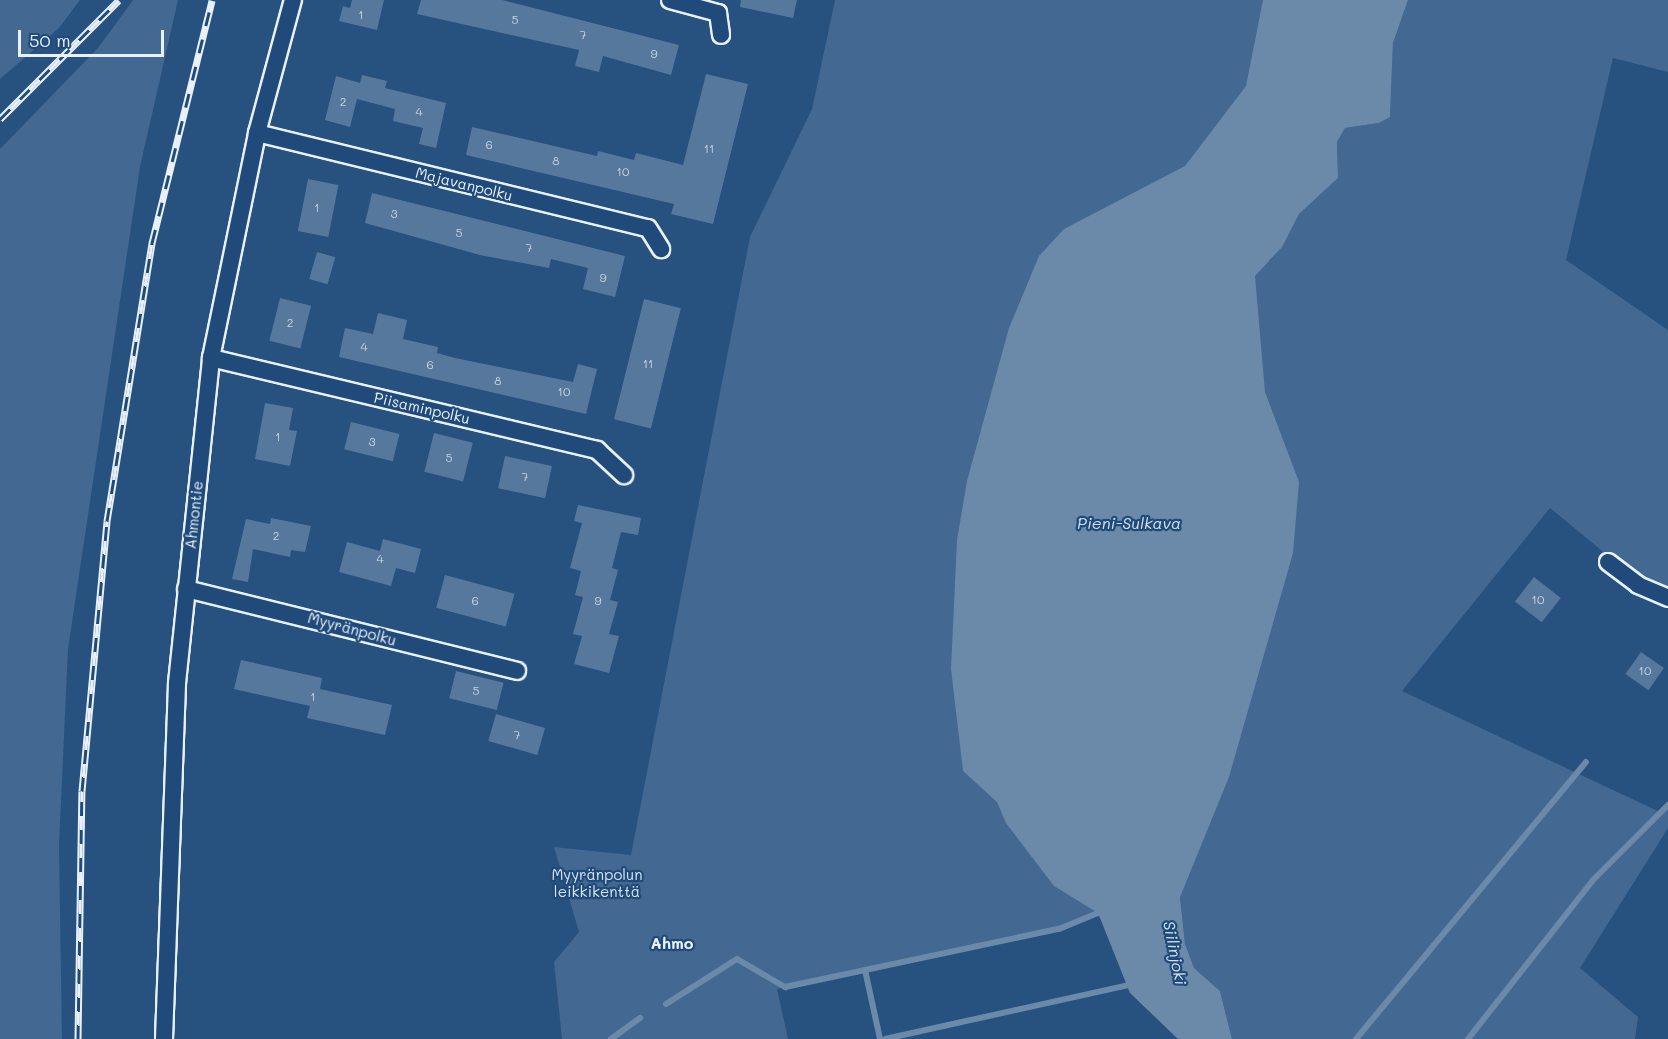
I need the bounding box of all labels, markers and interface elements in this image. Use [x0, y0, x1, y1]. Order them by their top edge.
house number: 1 [358, 8, 364, 22]
house number: 5 [512, 13, 518, 27]
scale bar [21, 18, 166, 56]
text: 50 m [29, 28, 71, 52]
house number: 7 [580, 28, 586, 42]
house number: 9 [650, 47, 658, 61]
house number: 2 [340, 95, 346, 109]
house number: 4 [415, 105, 423, 119]
house number: 6 [485, 138, 493, 152]
house number: 11 [704, 142, 714, 156]
house number: 8 [552, 154, 560, 168]
street label: Majavanpolku [414, 163, 514, 205]
house number: 10 [617, 165, 629, 179]
house number: 1 [314, 201, 320, 215]
house number: 3 [390, 207, 398, 221]
house number: 5 [456, 226, 462, 240]
house number: 7 [526, 241, 532, 255]
house number: 9 [599, 271, 607, 285]
house number: 2 [287, 316, 293, 330]
house number: 4 [360, 340, 368, 354]
house number: 11 [643, 357, 653, 371]
house number: 6 [426, 358, 434, 372]
house number: 8 [494, 374, 502, 388]
house number: 10 [558, 385, 570, 399]
street label: Piisaminpolku [372, 388, 472, 428]
house number: 1 [275, 430, 281, 444]
house number: 3 [368, 435, 376, 449]
house number: 5 [446, 451, 452, 465]
house number: 7 [522, 470, 528, 484]
street label: Ahmontie [181, 480, 207, 550]
water label: Pieni-Sulkava [1077, 513, 1181, 533]
house number: 2 [273, 529, 279, 543]
house number: 4 [376, 552, 384, 566]
house number: 10 [1532, 593, 1544, 607]
house number: 6 [471, 594, 479, 608]
house number: 9 [594, 594, 602, 608]
street label: Myyränpolku [306, 609, 398, 649]
house number: 10 [1639, 664, 1651, 678]
house number: 5 [473, 684, 479, 698]
house number: 1 [310, 690, 316, 704]
house number: 7 [514, 728, 520, 742]
park label: Myyränpolun leikkikenttä [551, 865, 643, 900]
water label: Siilinjoki [1159, 919, 1191, 987]
district label: Ahmo [651, 933, 693, 953]

